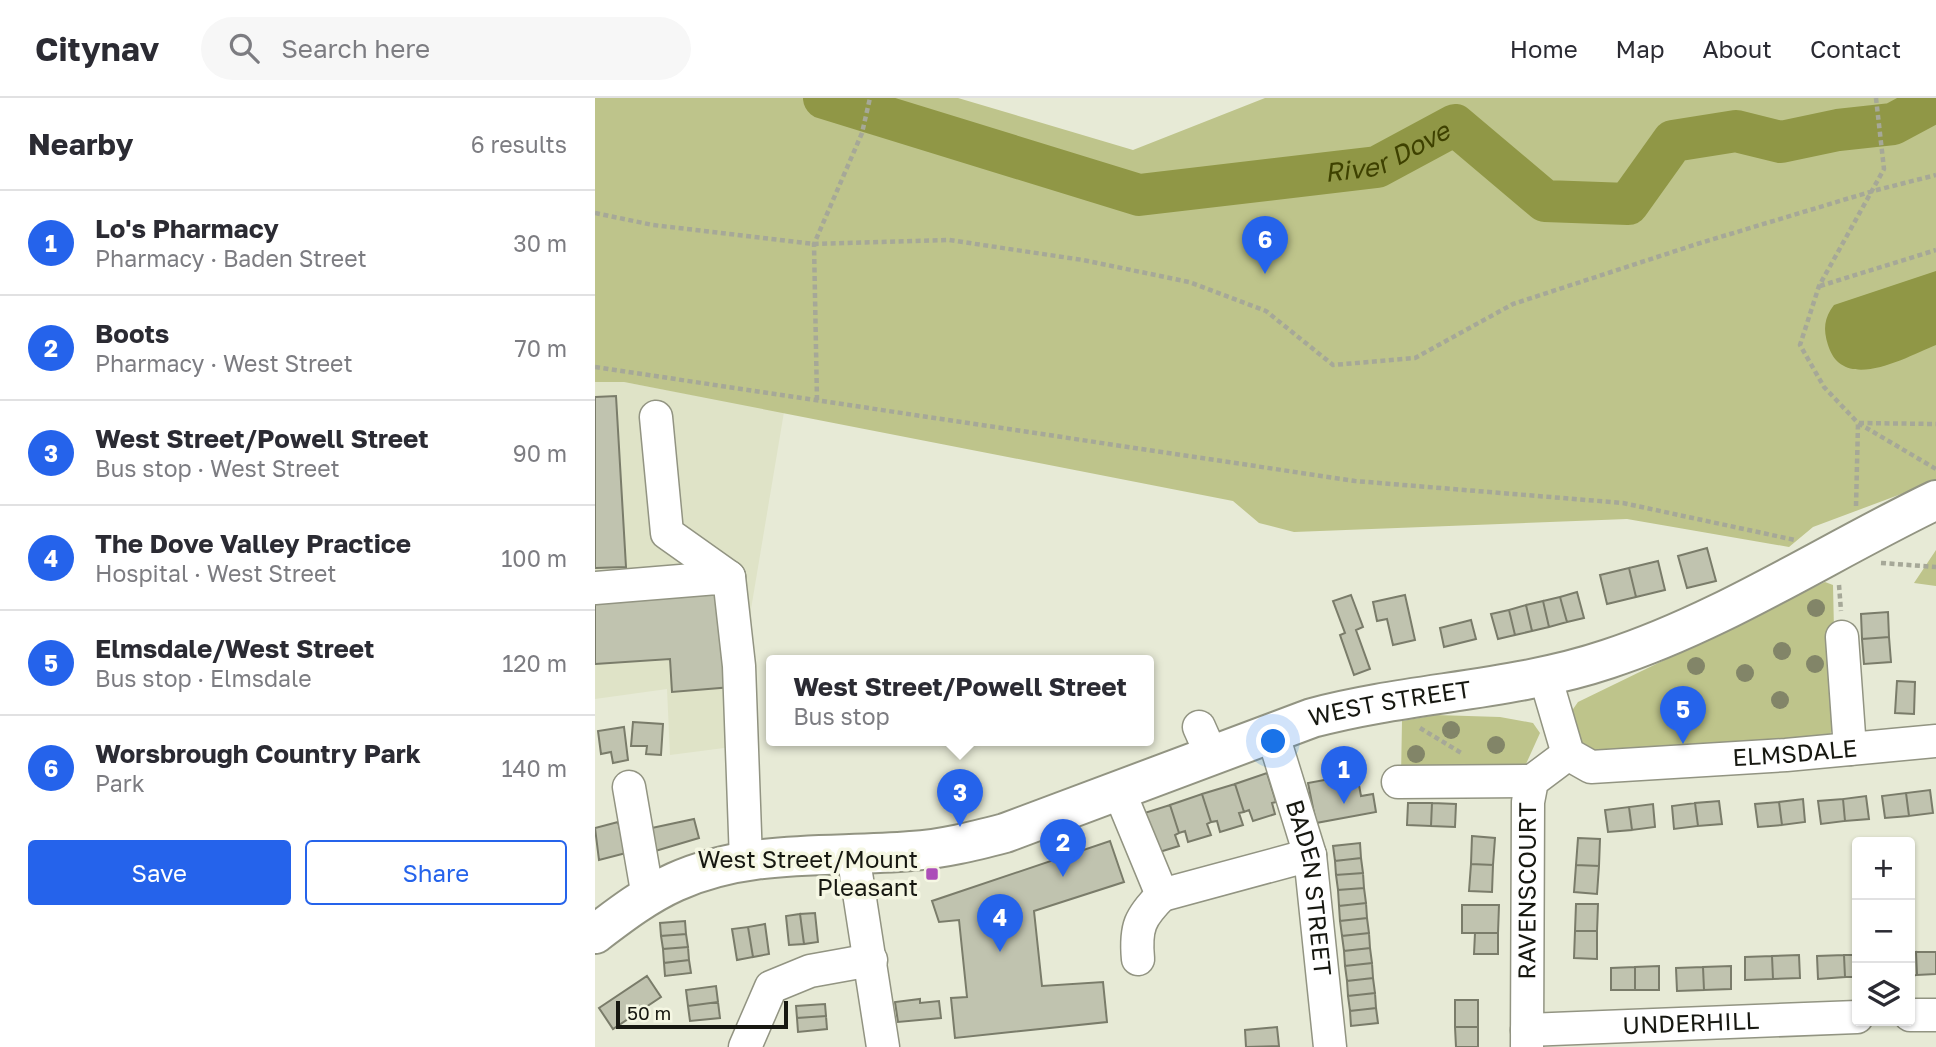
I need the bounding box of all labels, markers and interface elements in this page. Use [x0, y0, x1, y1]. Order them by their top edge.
search box [201, 17, 691, 80]
text: Citynav [35, 29, 159, 68]
icon: search [225, 29, 263, 67]
text: Search here [281, 33, 430, 64]
text: Home [1510, 34, 1578, 63]
text: Map [1616, 34, 1665, 63]
text: About [1703, 34, 1772, 63]
text: Contact [1810, 34, 1901, 63]
water label: River Dove [1323, 114, 1456, 188]
text: Nearby [28, 126, 133, 162]
text: 6 results [471, 130, 567, 158]
text: Lo's Pharmacy [95, 213, 279, 244]
pin: 6 [1242, 216, 1288, 274]
text: 1 [45, 229, 57, 257]
text: 30 m [513, 229, 567, 257]
text: Pharmacy · Baden Street [95, 244, 367, 272]
text: Boots [95, 318, 169, 349]
text: 2 [44, 334, 58, 362]
text: 70 m [514, 334, 567, 362]
text: Pharmacy · West Street [95, 349, 353, 377]
text: West Street/Powell Street [95, 423, 429, 454]
text: 3 [44, 439, 58, 467]
text: 90 m [513, 439, 567, 467]
text: Bus stop · West Street [95, 454, 340, 482]
text: The Dove Valley Practice [95, 528, 411, 559]
text: 4 [44, 544, 58, 572]
text: 100 m [501, 544, 567, 572]
text: Hospital · West Street [95, 559, 336, 587]
text: Elmsdale/West Street [95, 633, 374, 664]
text: 5 [44, 649, 58, 677]
text: 120 m [502, 649, 567, 677]
popup [766, 655, 1154, 746]
text: Bus stop · Elmsdale [95, 664, 312, 692]
text: West Street/Powell Street [793, 671, 1127, 702]
street label: WEST STREET [1305, 673, 1473, 731]
pin: 5 [1660, 686, 1706, 744]
text: Bus stop [793, 702, 890, 730]
your location [1256, 724, 1290, 758]
street label: ELMSDALE [1731, 732, 1858, 771]
text: Worsbrough Country Park [95, 738, 421, 769]
pin: 1 [1321, 746, 1367, 804]
text: 6 [44, 754, 58, 782]
text: 140 m [501, 754, 567, 782]
text: Park [95, 769, 145, 797]
pin: 3 [937, 769, 983, 827]
street label: BADEN STREET [1281, 796, 1338, 977]
street label: RAVENSCOURT [1511, 802, 1541, 980]
pin: 2 [1040, 819, 1086, 877]
map controls [1852, 837, 1915, 1026]
button: + [1852, 837, 1915, 900]
button: Save [28, 840, 291, 905]
button: Share [305, 840, 567, 905]
place label: West Street/Mount Pleasant [697, 844, 918, 901]
marker: West Street/Mount Pleasant [924, 866, 940, 882]
pin: 4 [977, 894, 1023, 952]
button: − [1852, 900, 1915, 963]
button: layers [1852, 963, 1915, 1026]
scale bar [616, 998, 787, 1030]
text: 50 m [627, 1001, 671, 1024]
street label: UNDERHILL [1622, 1005, 1760, 1039]

